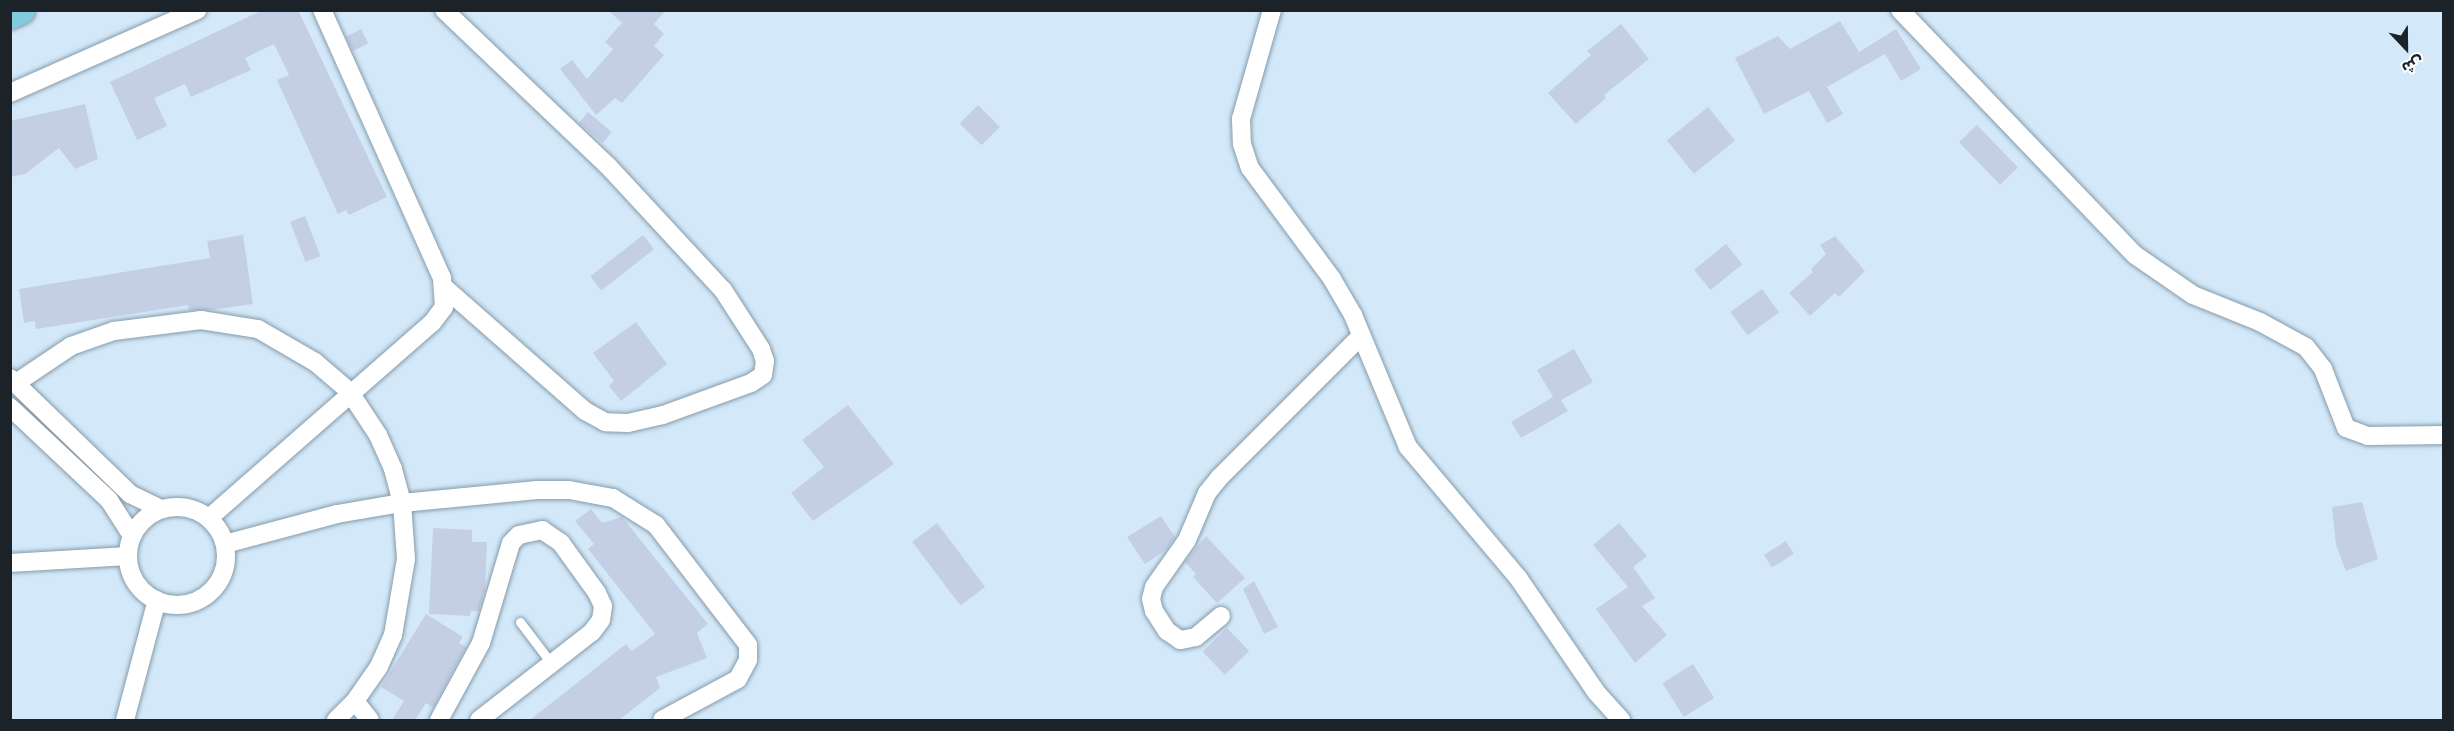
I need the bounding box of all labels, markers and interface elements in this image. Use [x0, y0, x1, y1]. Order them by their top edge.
north arrow [2376, 18, 2436, 78]
text: ش [2399, 51, 2427, 78]

